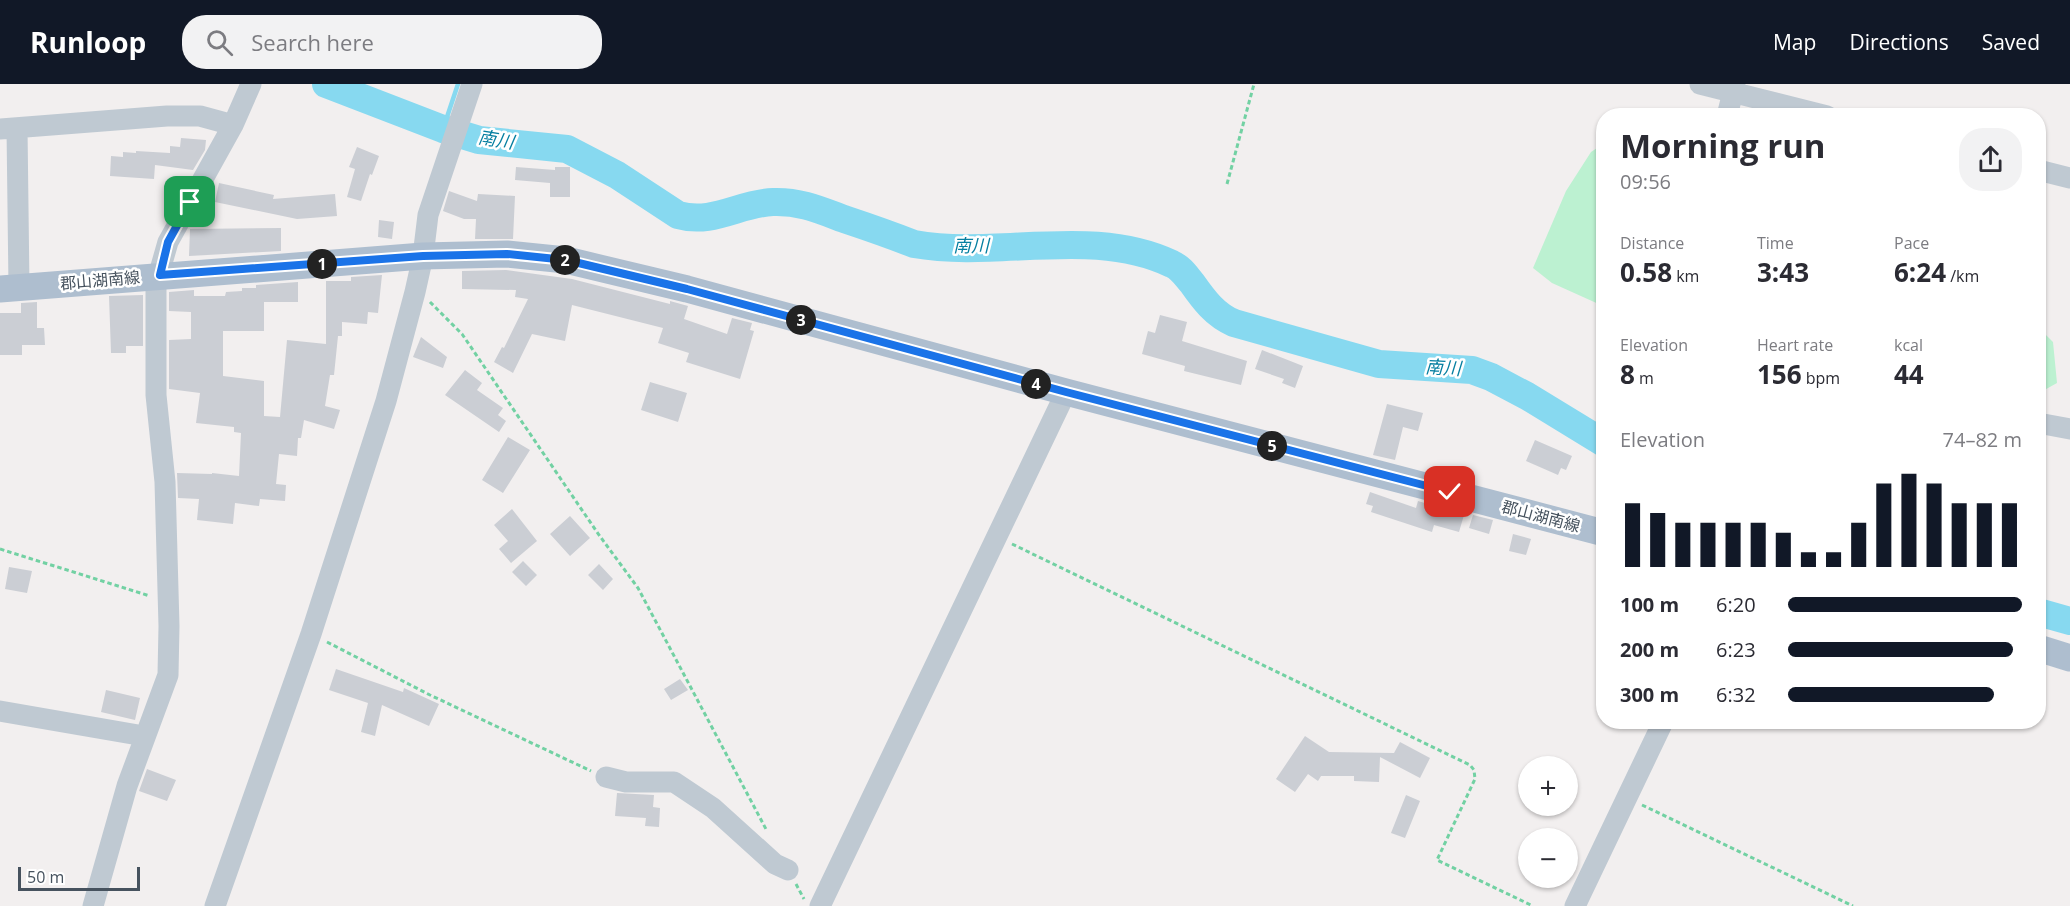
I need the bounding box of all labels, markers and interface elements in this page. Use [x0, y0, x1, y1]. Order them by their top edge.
search box [182, 15, 602, 69]
text: Runloop [30, 23, 146, 61]
icon: search [203, 26, 236, 59]
text: Search here [251, 27, 374, 57]
text: Map [1773, 28, 1816, 56]
text: Directions [1849, 28, 1949, 56]
text: Saved [1982, 28, 2040, 56]
text: Morning run [1620, 123, 1826, 168]
water label: 南川 [477, 124, 518, 154]
button: share [1959, 128, 2022, 191]
text: 09:56 [1620, 168, 1671, 195]
pin [164, 176, 215, 227]
icon: arrive [173, 185, 206, 218]
text: Distance [1620, 232, 1684, 254]
text: Time [1757, 232, 1794, 254]
text: Pace [1894, 232, 1929, 254]
water label: 南川 [953, 233, 991, 257]
pin: 2 [550, 245, 580, 275]
pin: 1 [307, 249, 337, 279]
text: 2 [560, 249, 570, 271]
text: 1 [317, 253, 327, 275]
text: 0.58 [1620, 254, 1672, 290]
text: 3:43 [1757, 254, 1809, 290]
text: 6:24 [1894, 254, 1946, 290]
text: km [1672, 265, 1699, 287]
text: /km [1946, 265, 1979, 287]
street label: 郡山湖南線 [59, 266, 141, 294]
pin: 3 [786, 305, 816, 335]
text: 3 [796, 309, 806, 331]
text: Elevation [1620, 334, 1688, 356]
text: Heart rate [1757, 334, 1833, 356]
text: kcal [1894, 334, 1923, 356]
water label: 南川 [1424, 354, 1464, 380]
text: 8 [1620, 356, 1635, 392]
text: 156 [1757, 356, 1802, 392]
text: 44 [1894, 356, 1924, 392]
text: m [1635, 367, 1654, 389]
text: bpm [1802, 367, 1840, 389]
pin: 4 [1021, 369, 1051, 399]
text: 4 [1031, 373, 1041, 395]
text: Elevation [1620, 426, 1705, 453]
text: 74–82 m [1943, 426, 2022, 453]
pin: 5 [1257, 431, 1287, 461]
text: 5 [1267, 435, 1277, 457]
pin [1424, 466, 1475, 517]
icon: check [1433, 475, 1466, 508]
street label: 郡山湖南線 [1500, 495, 1582, 537]
text: 100 m [1620, 591, 1679, 618]
text: 6:20 [1716, 591, 1756, 618]
text: 200 m [1620, 636, 1679, 663]
text: 6:23 [1716, 636, 1756, 663]
text: 300 m [1620, 681, 1679, 708]
text: 6:32 [1716, 681, 1756, 708]
map controls [1518, 756, 1578, 888]
button: + [1518, 756, 1578, 816]
button: − [1518, 828, 1578, 888]
scale bar [18, 864, 140, 892]
text: 50 m [27, 866, 64, 888]

